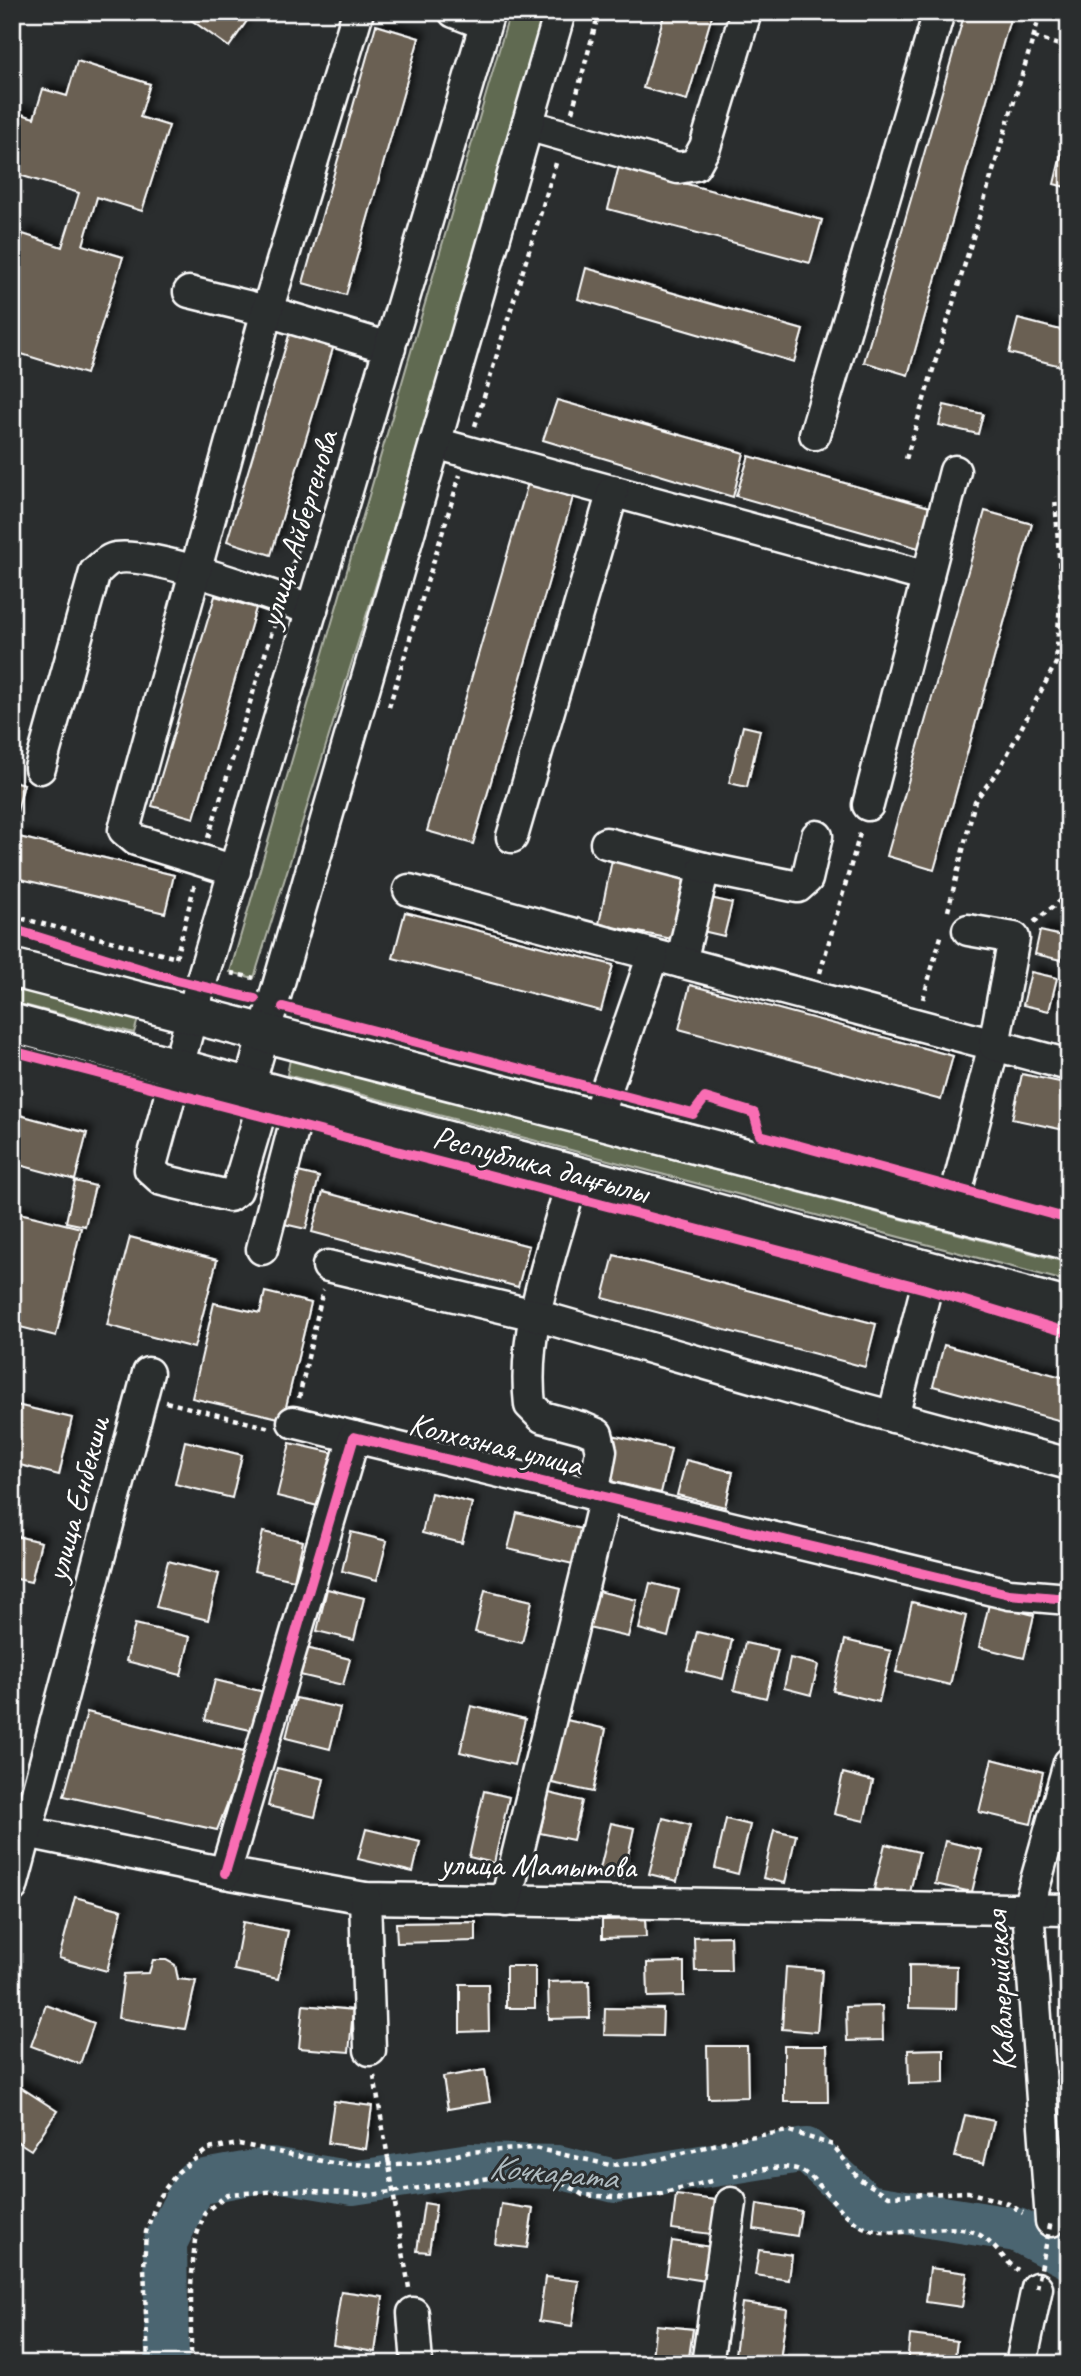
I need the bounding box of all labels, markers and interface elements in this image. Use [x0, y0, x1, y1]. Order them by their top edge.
street label: улица Айбергенова [248, 423, 349, 634]
street label: Республика даңғылы [429, 1115, 656, 1214]
street label: Колхозная улица [405, 1402, 590, 1486]
street label: улица Енбекши [34, 1410, 120, 1588]
street label: улица Мамытова [438, 1842, 638, 1888]
street label: Кавалерийская [975, 1907, 1025, 2072]
water label: Кочкарата [487, 2144, 622, 2200]

